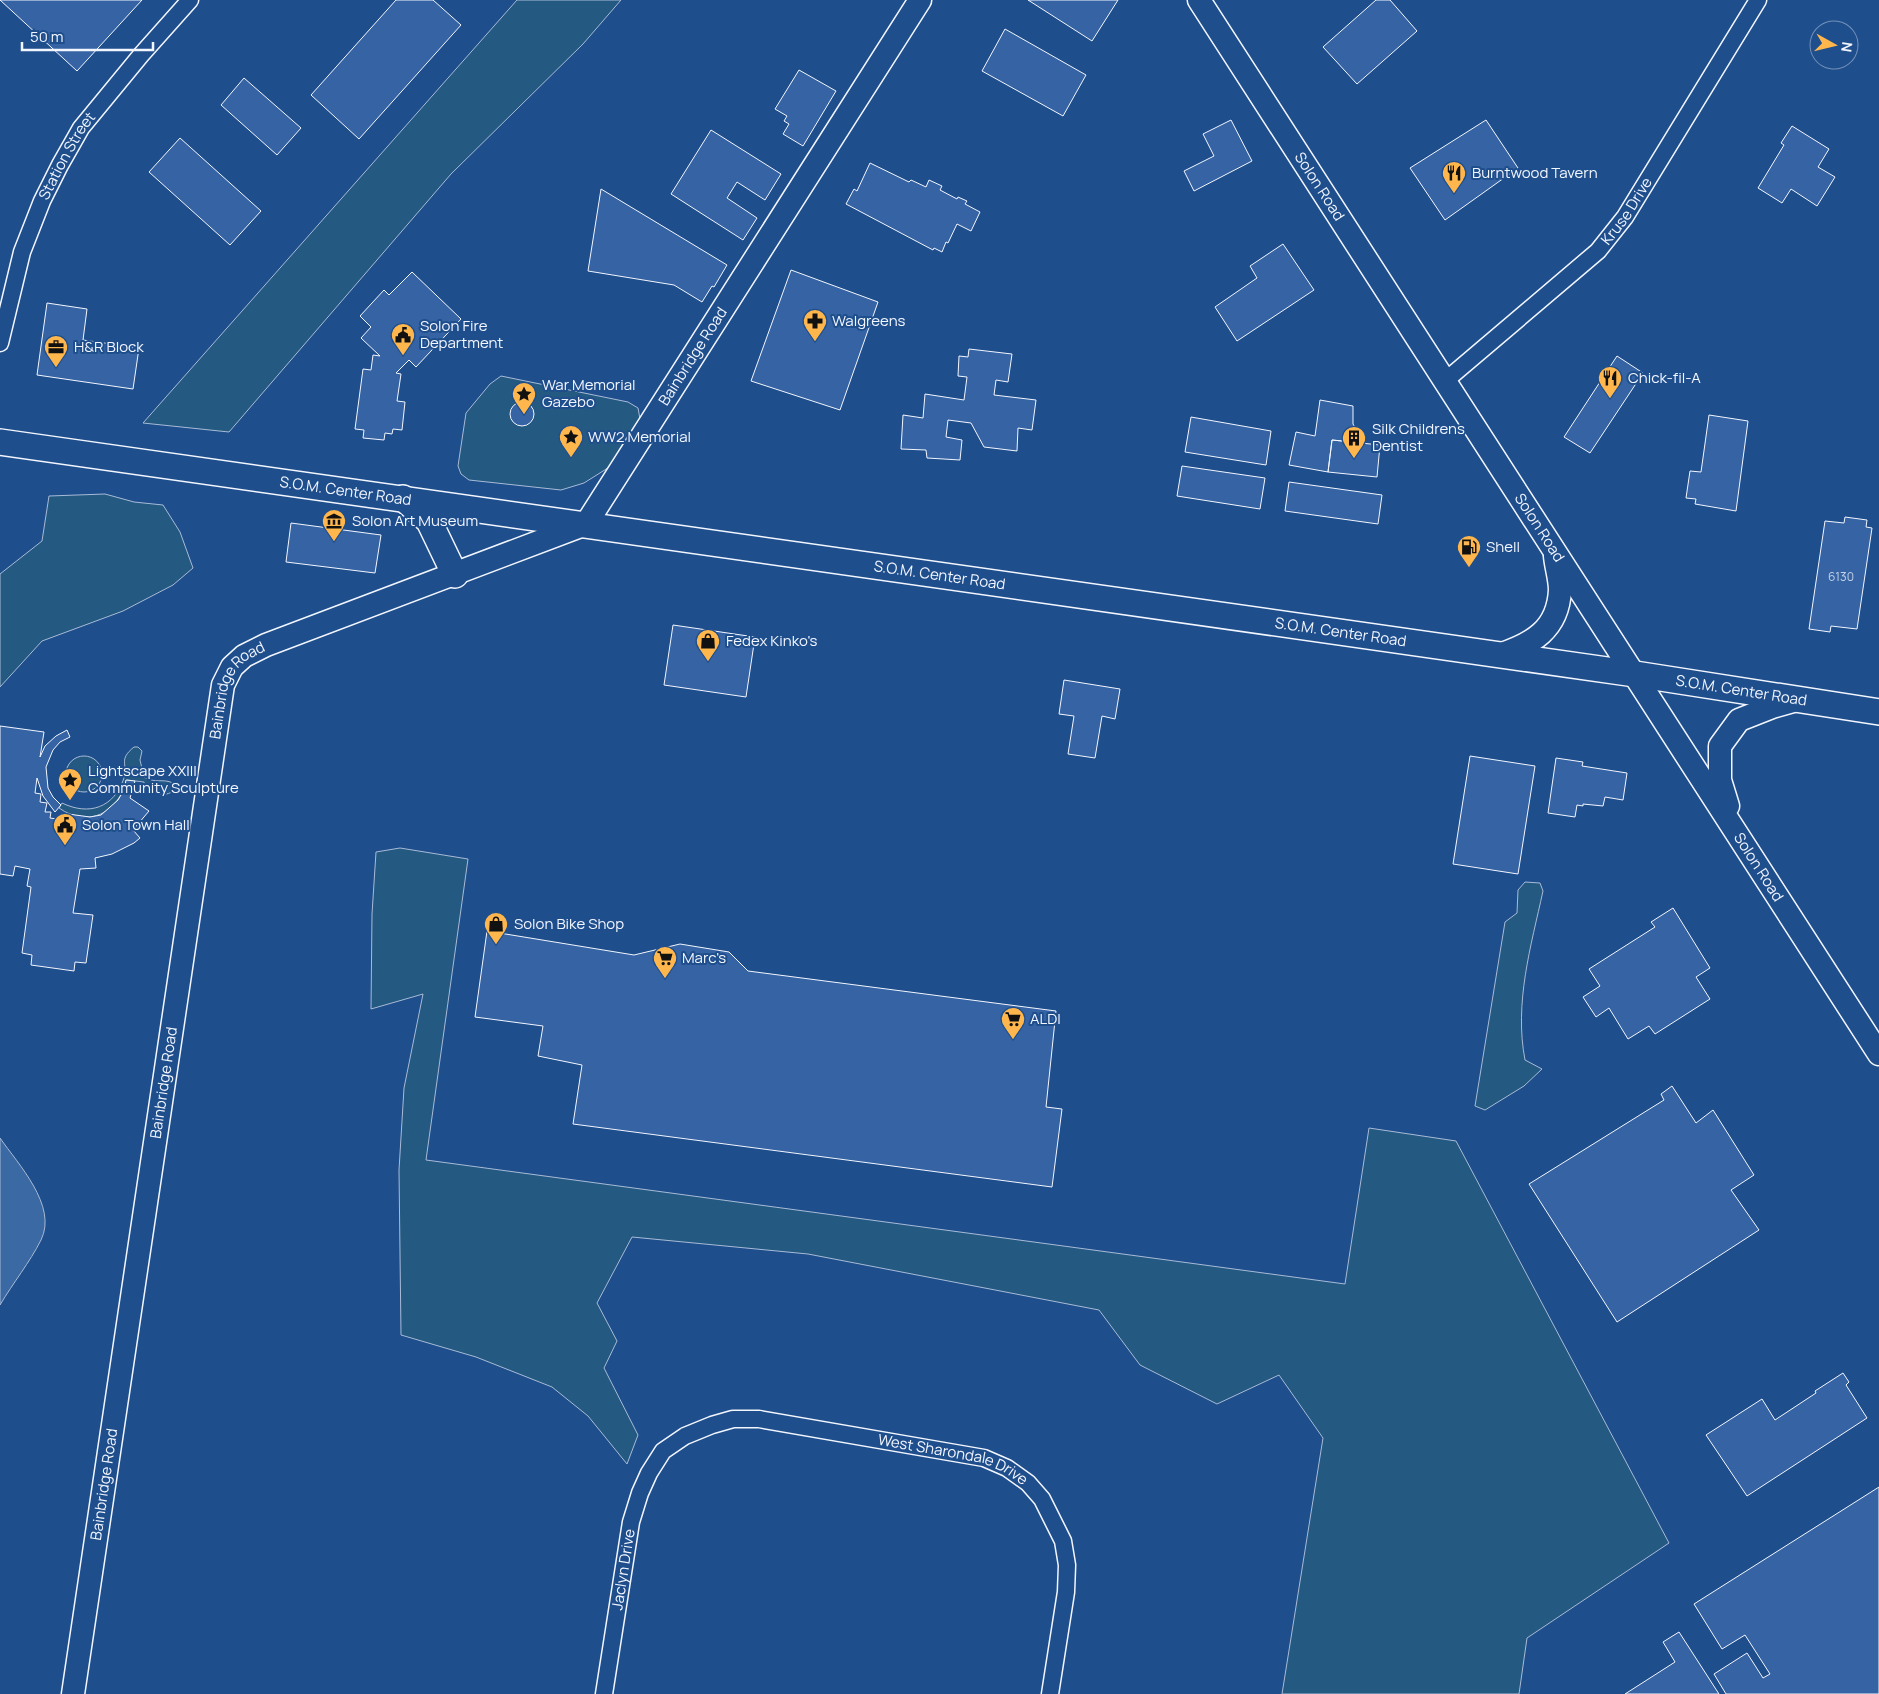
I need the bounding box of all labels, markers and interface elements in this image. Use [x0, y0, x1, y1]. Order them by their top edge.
scale bar [22, 20, 154, 52]
north arrow [1809, 20, 1859, 70]
text: 50 m [30, 26, 64, 47]
text: N [1837, 41, 1857, 53]
street label: Station Street [33, 107, 100, 203]
street label: Solon Road [1290, 148, 1350, 225]
restaurant icon: Burntwood Tavern [1441, 160, 1467, 194]
place label: Burntwood Tavern [1472, 162, 1598, 183]
street label: Kruse Drive [1596, 173, 1657, 249]
street label: Bainbridge Road [653, 303, 732, 409]
pharmacy icon: Walgreens [802, 308, 828, 342]
place label: Walgreens [832, 310, 906, 331]
place label: Solon Fire Department [420, 315, 503, 353]
public building icon: Solon Fire Department [390, 322, 416, 356]
office icon: H&R Block [43, 334, 69, 368]
place label: H&R Block [74, 336, 144, 357]
restaurant icon: Chick-fil-A [1597, 365, 1623, 399]
place label: Chick-fil-A [1628, 367, 1701, 388]
place label: War Memorial Gazebo [542, 374, 636, 412]
place icon: War Memorial Gazebo [511, 381, 537, 415]
place label: Silk Childrens Dentist [1372, 418, 1465, 456]
place icon: WW2 Memorial [558, 424, 584, 458]
building icon: Silk Childrens Dentist [1341, 425, 1367, 459]
place label: WW2 Memorial [588, 426, 691, 447]
street label: S.O.M. Center Road [278, 471, 413, 510]
street label: Solon Road [1510, 489, 1570, 566]
museum icon: Solon Art Museum [321, 508, 347, 542]
place label: Solon Art Museum [352, 510, 478, 531]
fuel station icon: Shell [1456, 534, 1482, 568]
place label: Shell [1486, 536, 1520, 557]
street label: S.O.M. Center Road [872, 555, 1007, 595]
house number: 6130 [1828, 568, 1854, 585]
street label: S.O.M. Center Road [1273, 612, 1408, 651]
shop icon: Fedex Kinko's [695, 628, 721, 662]
place label: Fedex Kinko's [726, 630, 817, 651]
street label: Bainbridge Road [204, 636, 268, 740]
street label: S.O.M. Center Road [1674, 669, 1809, 711]
place label: Lightscape XXIII Community Sculpture [88, 760, 239, 798]
place icon: Lightscape XXIII Community Sculpture [57, 767, 83, 801]
public building icon: Solon Town Hall [52, 812, 78, 846]
place label: Solon Town Hall [82, 814, 190, 835]
street label: Solon Road [1729, 828, 1789, 905]
shop icon: Solon Bike Shop [483, 911, 509, 945]
place label: Solon Bike Shop [514, 913, 624, 934]
supermarket icon: Marc's [652, 945, 678, 979]
place label: Marc's [682, 947, 726, 968]
supermarket icon: ALDI [1000, 1006, 1026, 1040]
place label: ALDI [1030, 1008, 1061, 1029]
street label: Bainbridge Road [145, 1025, 182, 1140]
street label: Bainbridge Road [85, 1427, 122, 1542]
street label: West Sharondale Drive [876, 1429, 1033, 1490]
street label: Jaclyn Drive [606, 1527, 640, 1612]

